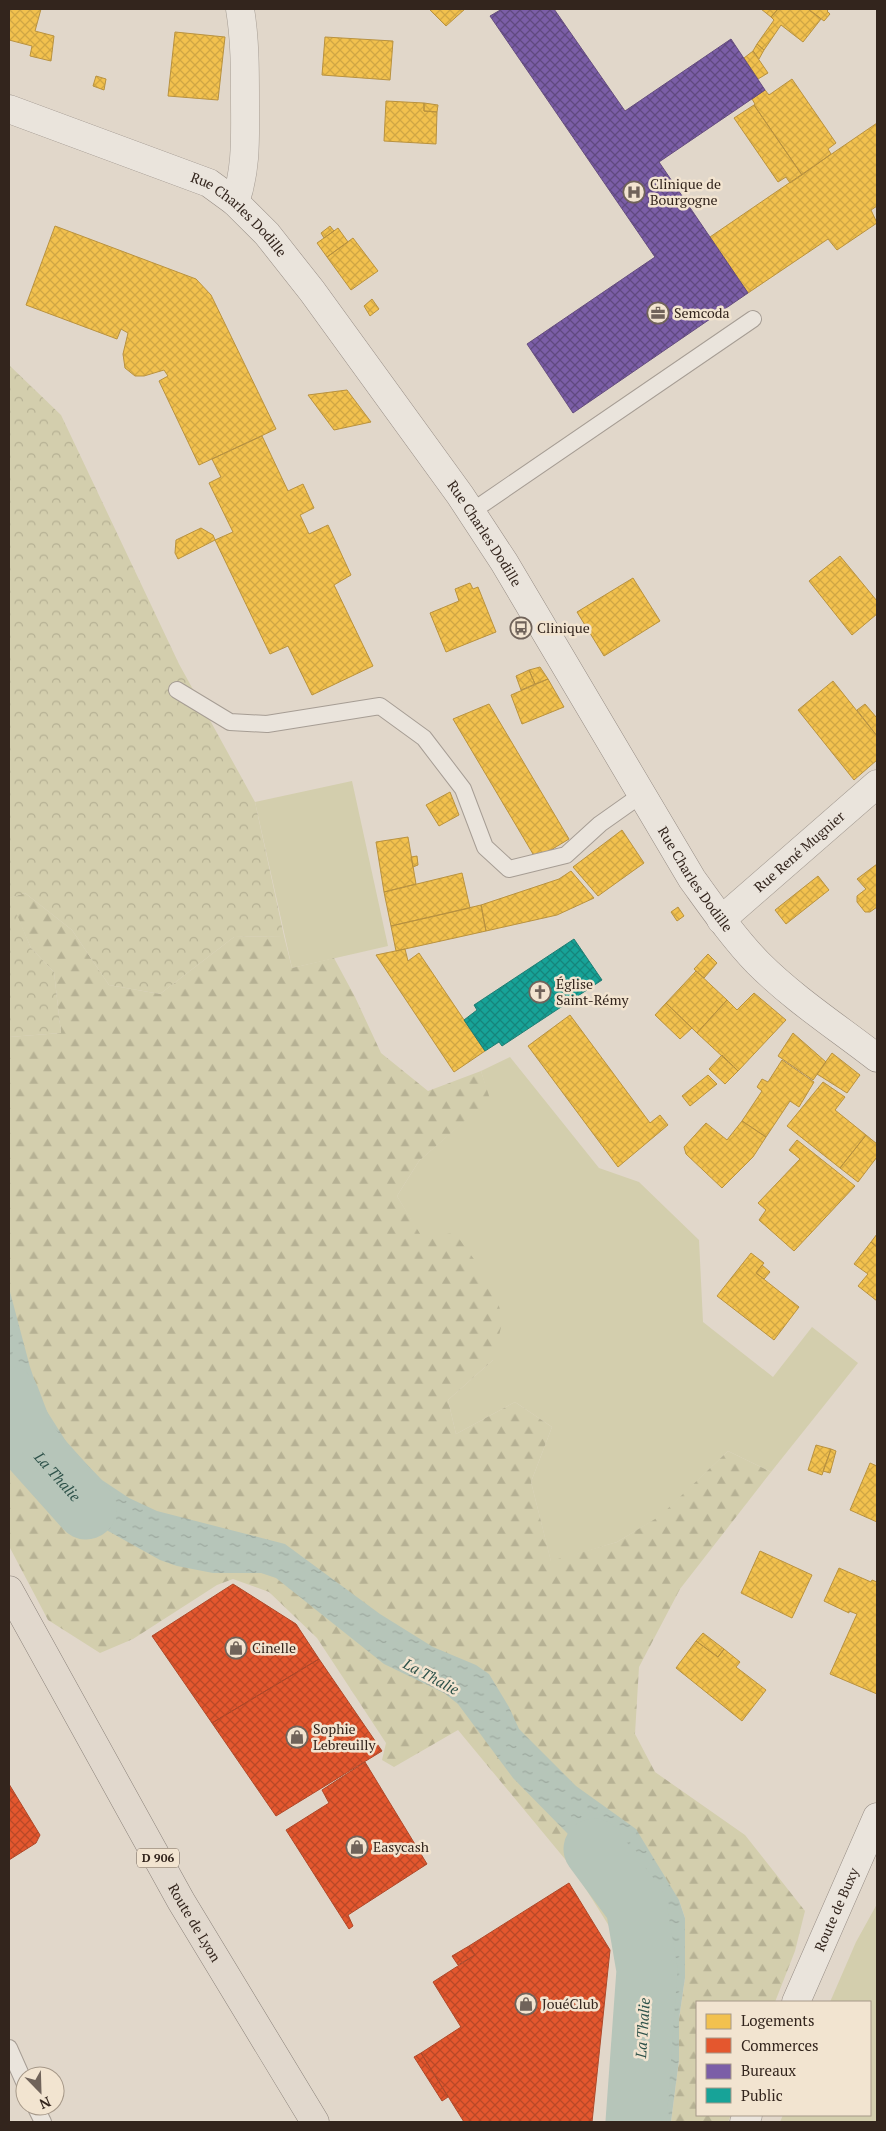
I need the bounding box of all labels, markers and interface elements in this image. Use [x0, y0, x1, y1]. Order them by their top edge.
street label: Rue Charles Dodille [188, 167, 291, 261]
place label: Clinique de Bourgogne [650, 174, 721, 209]
hospital icon: Clinique de Bourgogne [622, 180, 646, 204]
office icon: Semcoda [646, 301, 670, 325]
place label: Semcoda [674, 303, 729, 322]
street label: Rue Charles Dodille [443, 476, 526, 590]
bus stop icon: Clinique [509, 616, 533, 640]
place label: Clinique [537, 618, 590, 637]
street label: Rue René Mugnier [750, 806, 849, 896]
street label: Rue Charles Dodille [654, 823, 738, 936]
place label: Église Saint-Rémy [556, 974, 629, 1009]
church icon: Église Saint-Rémy [528, 980, 552, 1004]
water label: La Thalie [30, 1446, 86, 1506]
shop icon: Cinelle [224, 1636, 248, 1660]
place label: Cinelle [252, 1638, 296, 1657]
water label: La Thalie [399, 1653, 463, 1699]
place label: Sophie Lebreuilly [313, 1719, 376, 1754]
shop icon: Sophie Lebreuilly [285, 1725, 309, 1749]
shop icon: Easycash [345, 1835, 369, 1859]
place label: Easycash [373, 1837, 429, 1856]
road number: D 906 [137, 1849, 179, 1868]
street label: Route de Buxy [809, 1864, 863, 1954]
street label: Route de Lyon [164, 1880, 226, 1966]
shop icon: JouéClub [514, 1992, 538, 2016]
place label: JouéClub [542, 1994, 599, 2013]
water label: La Thalie [630, 1997, 654, 2060]
legend [696, 2001, 871, 2116]
text: Logements [741, 2010, 814, 2030]
text: Commerces [741, 2035, 819, 2055]
text: Bureaux [741, 2060, 796, 2080]
north arrow [15, 2066, 65, 2116]
text: Public [741, 2085, 783, 2105]
text: N [36, 2093, 54, 2114]

